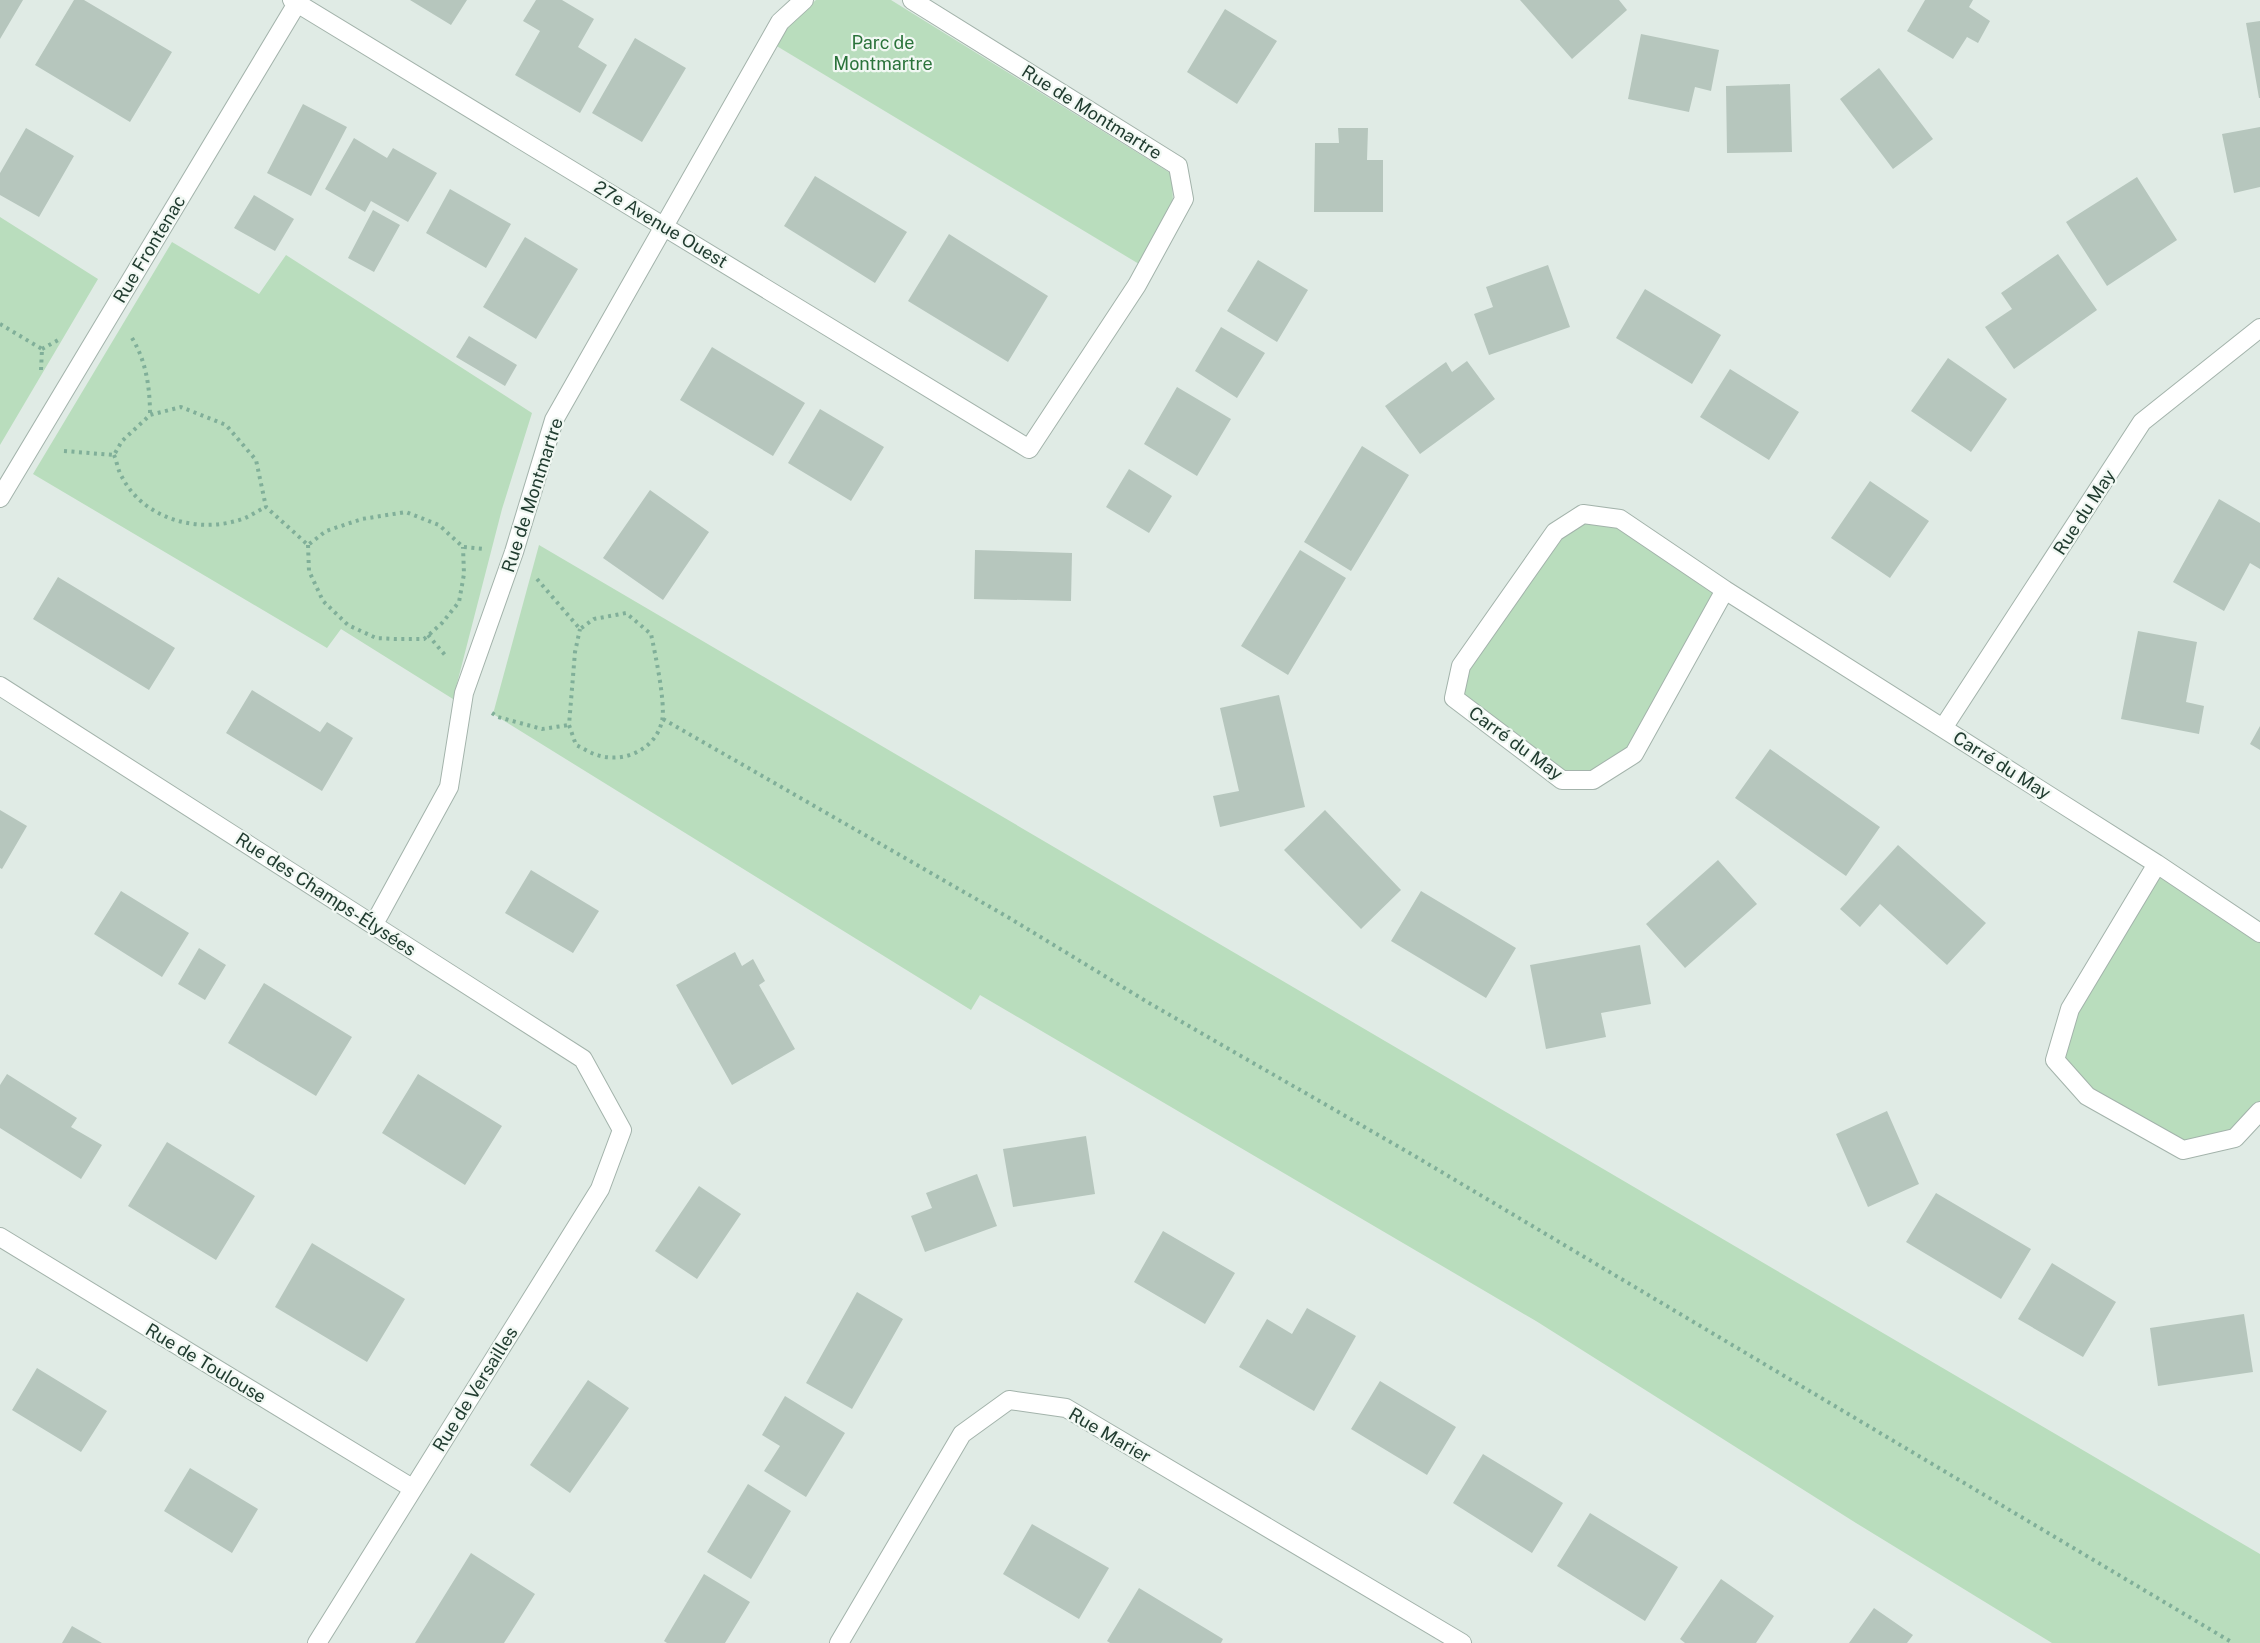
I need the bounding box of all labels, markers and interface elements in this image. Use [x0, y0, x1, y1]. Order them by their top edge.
park label: Parc de Montmartre [833, 32, 933, 74]
street label: Rue de Montmartre [1018, 60, 1166, 164]
street label: 27e Avenue Ouest [591, 176, 731, 272]
street label: Rue Frontenac [109, 191, 189, 307]
street label: Rue de Montmartre [497, 415, 567, 575]
street label: Rue du May [2049, 465, 2120, 559]
street label: Carré du May [1465, 702, 1567, 784]
street label: Carré du May [1949, 727, 2055, 804]
street label: Rue des Champs-Élysées [232, 827, 421, 960]
street label: Rue de Toulouse [142, 1319, 270, 1407]
street label: Rue de Versailles [428, 1323, 522, 1455]
street label: Rue Marier [1065, 1403, 1155, 1467]

